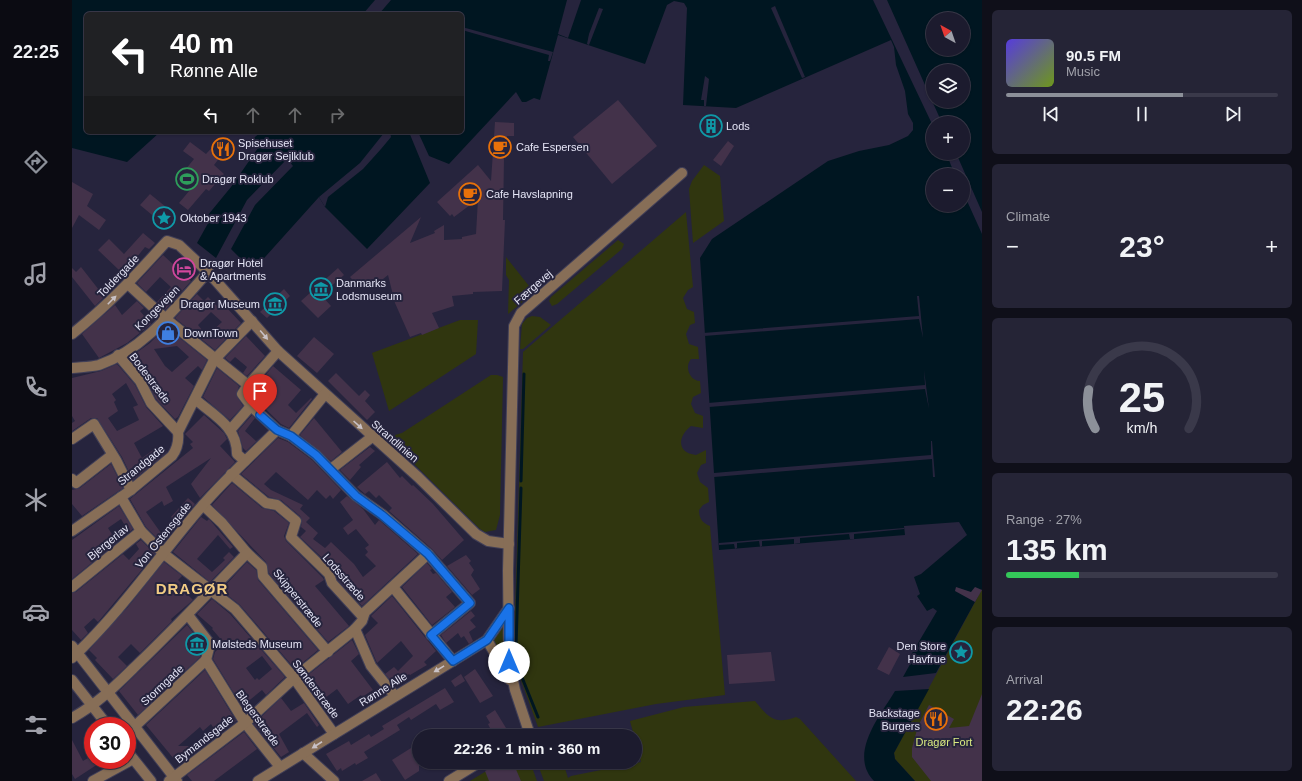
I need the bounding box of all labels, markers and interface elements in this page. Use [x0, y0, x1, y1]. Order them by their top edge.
north arrow [926, 12, 970, 56]
map controls [926, 12, 970, 212]
icon: left [104, 28, 156, 80]
text: 40 m [170, 28, 234, 59]
text: 22:25 [13, 42, 59, 62]
text: 90.5 FM [1066, 47, 1121, 64]
text: Rønne Alle [170, 61, 258, 81]
button: layers [926, 64, 970, 108]
text: Music [1066, 64, 1100, 79]
icon: previous [1040, 103, 1062, 125]
icon: pause [1131, 103, 1153, 125]
icon: next [1222, 103, 1244, 125]
icon: left [200, 104, 222, 126]
icon: ahead [242, 104, 264, 126]
icon: ahead [284, 104, 306, 126]
icon: right [326, 104, 348, 126]
building icon: Lods [698, 113, 724, 139]
button: + [926, 116, 970, 160]
place label: Lods [726, 120, 750, 132]
cafe icon: Cafe Espersen [487, 134, 513, 160]
restaurant icon: Spisehuset Dragør Sejlklub [210, 136, 236, 162]
place label: Spisehuset Dragør Sejlklub [238, 137, 314, 162]
place label: Cafe Espersen [516, 141, 589, 153]
icon: directions [22, 148, 50, 176]
sports icon: Dragør Roklub [174, 166, 200, 192]
button: − [926, 168, 970, 212]
place label: Dragør Roklub [202, 173, 274, 185]
cafe icon: Cafe Havslapning [457, 181, 483, 207]
place label: Cafe Havslapning [486, 188, 573, 200]
place icon: Oktober 1943 [151, 205, 177, 231]
text: Climate [1006, 209, 1050, 224]
place label: Oktober 1943 [180, 212, 247, 224]
text: 23° [1119, 230, 1165, 263]
text: − [1006, 234, 1019, 259]
text: + [1265, 234, 1278, 259]
street label: Toldergade [95, 252, 141, 300]
hotel icon: Dragør Hotel & Apartments [171, 256, 197, 282]
place label: Dragør Hotel & Apartments [200, 257, 267, 282]
icon: music [22, 260, 50, 288]
street label: Færgevej [512, 267, 554, 307]
museum icon: Danmarks Lodsmuseum [308, 276, 334, 302]
place label: Danmarks Lodsmuseum [336, 277, 402, 302]
street label: Kongevejen [132, 283, 182, 333]
museum icon: Dragør Museum [262, 291, 288, 317]
one-way arrow [107, 295, 117, 305]
place label: Dragør Museum [181, 298, 260, 310]
shop icon: DownTown [155, 320, 181, 346]
place label: DownTown [184, 327, 238, 339]
one-way arrow [260, 330, 269, 340]
street label: Bodestræde [127, 350, 173, 406]
icon: phone [22, 373, 50, 401]
text: 25 [1119, 373, 1165, 420]
pin [243, 374, 277, 415]
icon: arrive [249, 380, 271, 402]
street label: Strandlinien [369, 417, 421, 465]
text: km/h [1127, 419, 1158, 435]
one-way arrow [353, 420, 363, 430]
street label: Strandgade [115, 442, 167, 488]
icon: climate [22, 486, 50, 514]
street label: Von Ostensgade [133, 500, 193, 570]
text: Range · 27% [1006, 512, 1082, 527]
street label: Bjergerlav [85, 521, 131, 562]
text: 135 km [1006, 533, 1108, 566]
street label: Lodsstræde [320, 551, 368, 603]
street label: Skipperstræde [271, 566, 325, 630]
district label: DRAGØR [156, 580, 228, 597]
icon: car [22, 598, 50, 626]
museum icon: Mølsteds Museum [184, 631, 210, 657]
place label: Mølsteds Museum [212, 638, 302, 650]
place icon: Den Store Havfrue [948, 639, 974, 665]
place label: Den Store Havfrue [896, 640, 946, 665]
position arrow [488, 641, 530, 683]
street label: Sønderstræde [290, 657, 342, 721]
street label: Stormgade [138, 662, 186, 708]
one-way arrow [433, 666, 445, 673]
street label: Rønne Alle [357, 670, 409, 708]
text: Arrival [1006, 672, 1043, 687]
street label: Blegerstræde [234, 688, 282, 748]
text: 22:26 [1006, 693, 1083, 726]
restaurant icon: Backstage Burgers [923, 706, 949, 732]
place label: Backstage Burgers [869, 707, 920, 732]
icon: filters [22, 711, 50, 739]
street label: Bymandsgade [173, 713, 235, 765]
speed limit sign: 30 [84, 717, 136, 769]
park label: Dragør Fort [916, 736, 972, 748]
text: 22:26 · 1 min · 360 m [454, 740, 600, 757]
one-way arrow [311, 741, 323, 748]

